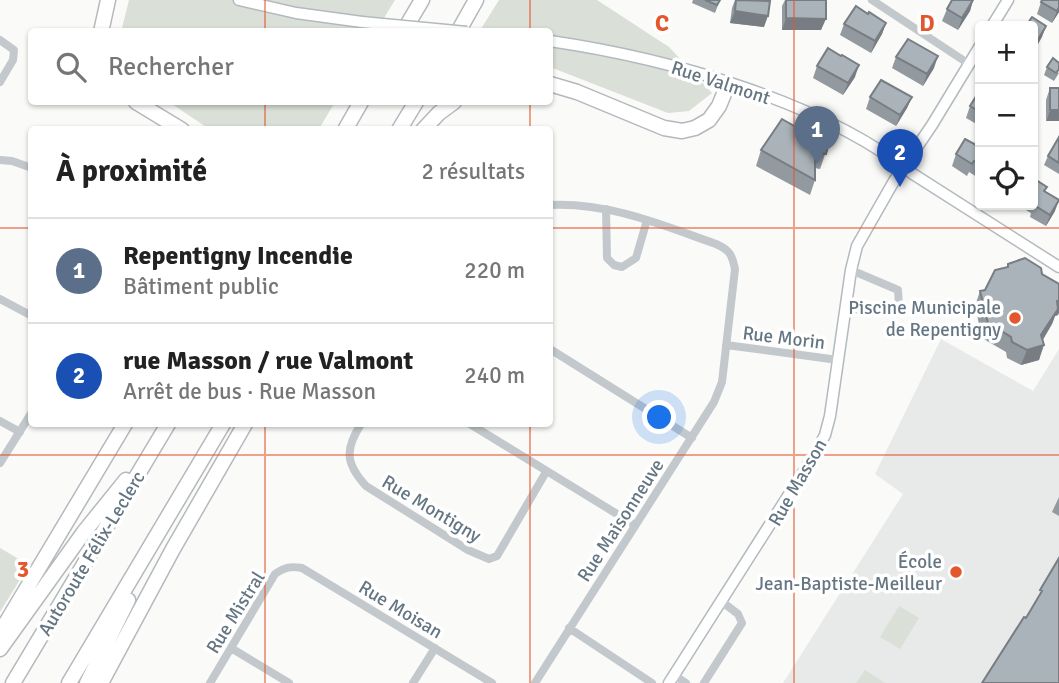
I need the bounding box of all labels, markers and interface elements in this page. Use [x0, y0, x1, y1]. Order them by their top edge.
text: C [655, 9, 669, 38]
text: D [919, 9, 935, 38]
map controls [975, 21, 1038, 210]
button: + [975, 21, 1038, 84]
search box [28, 28, 553, 105]
icon: search [52, 48, 90, 86]
text: Rechercher [108, 51, 234, 83]
street label: Rue Valmont [668, 56, 773, 110]
button: − [975, 84, 1038, 147]
pin: 1 [794, 106, 840, 164]
pin: 2 [877, 129, 923, 187]
button: locate [975, 147, 1038, 210]
text: À proximité [56, 153, 207, 190]
text: 2 résultats [421, 157, 525, 186]
text: Repentigny Incendie [123, 240, 353, 272]
text: 1 [73, 256, 85, 285]
text: 220 m [464, 256, 525, 285]
text: Bâtiment public [123, 272, 279, 301]
place label: Piscine Municipale de Repentigny [848, 296, 1001, 342]
marker: Piscine Municipale de Repentigny [1007, 310, 1023, 326]
street label: Rue Morin [741, 321, 827, 355]
text: rue Masson / rue Valmont [123, 345, 413, 377]
text: 2 [73, 361, 85, 390]
text: 240 m [464, 361, 525, 390]
text: Arrêt de bus · Rue Masson [123, 377, 376, 406]
your location [642, 400, 676, 434]
street label: Rue Masson [763, 435, 832, 530]
street label: Rue Maisonneuve [572, 454, 670, 587]
street label: Autoroute Félix-Leclerc [33, 467, 151, 640]
street label: Rue Montigny [377, 470, 486, 548]
place label: École Jean-Baptiste-Meilleur [756, 550, 942, 596]
text: 3 [17, 555, 29, 584]
marker: École Jean-Baptiste-Meilleur [948, 564, 964, 580]
street label: Rue Mistral [201, 567, 271, 658]
street label: Rue Moisan [354, 575, 447, 644]

